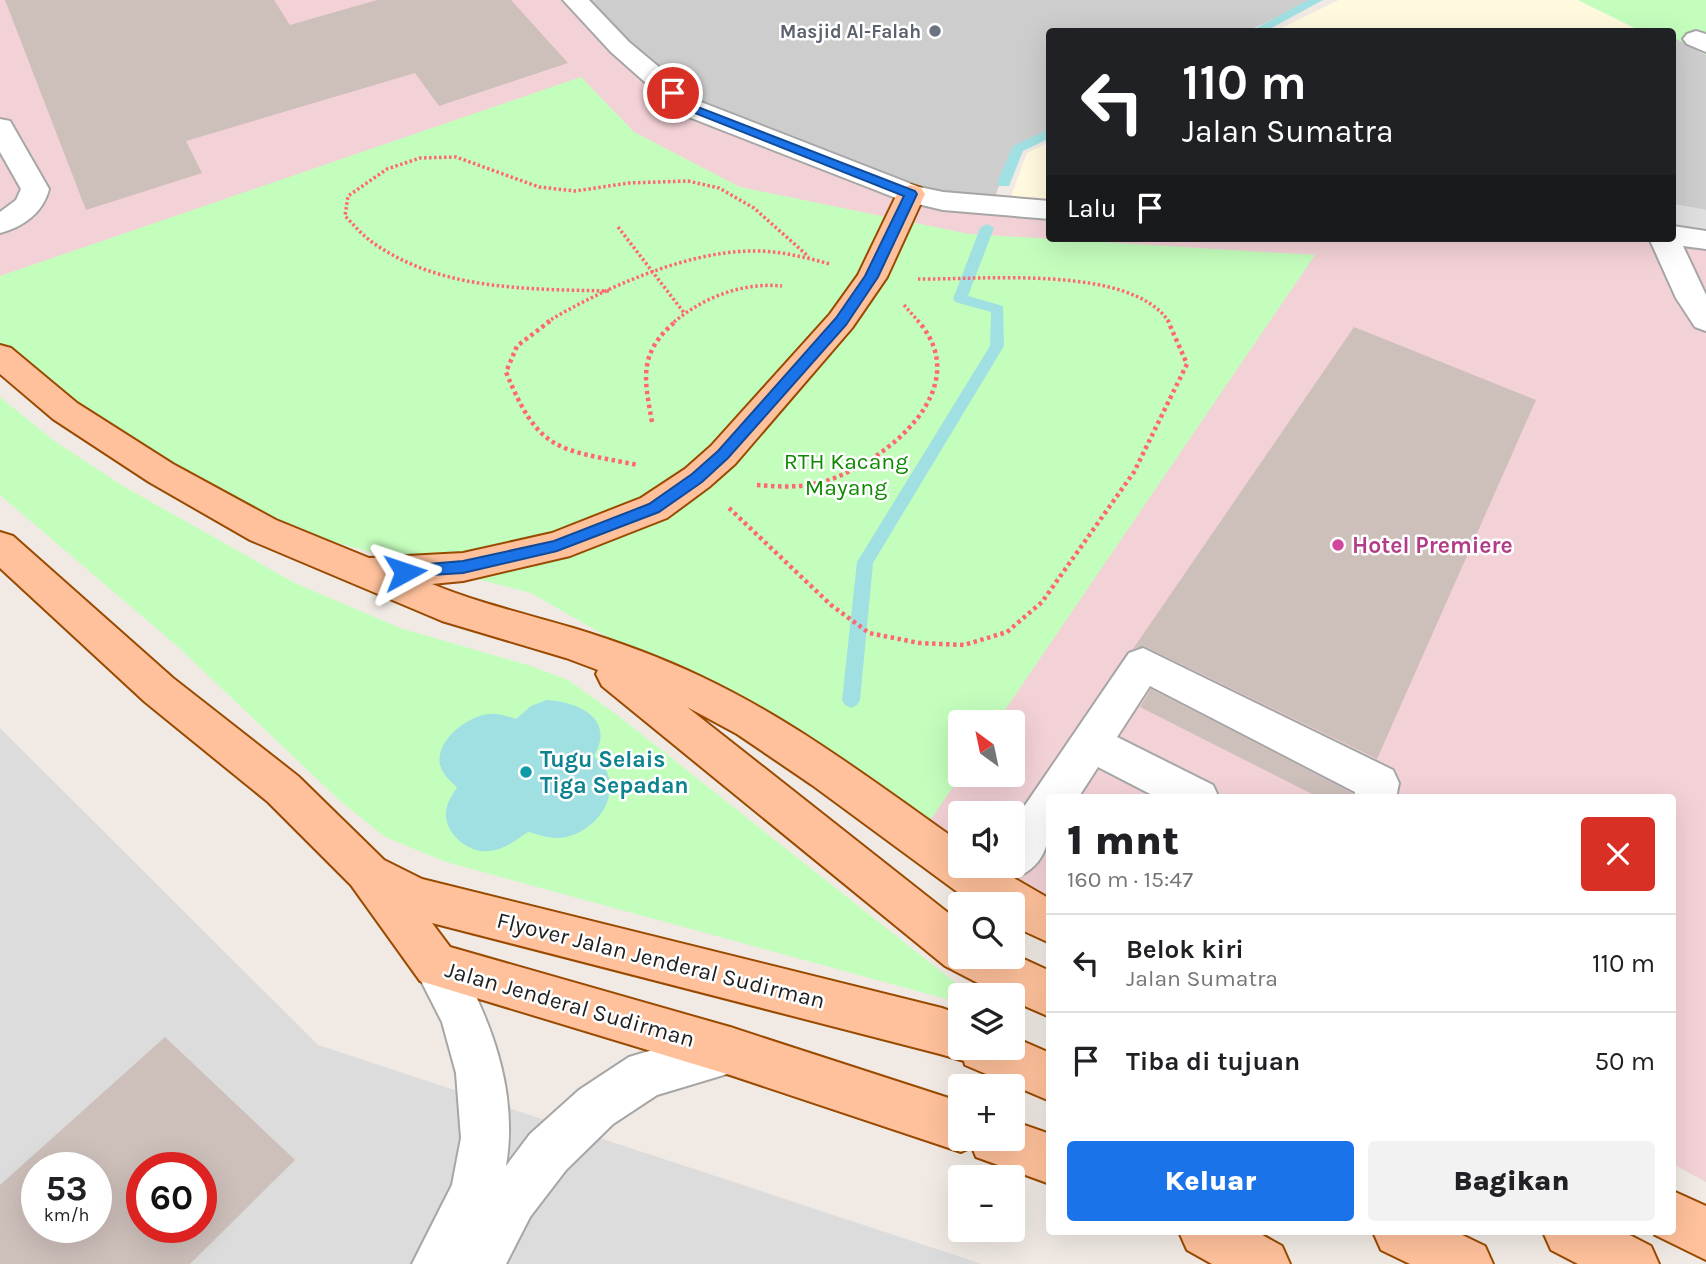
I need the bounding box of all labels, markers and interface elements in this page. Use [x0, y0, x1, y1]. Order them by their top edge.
place label: Masjid Al-Falah [780, 21, 921, 43]
marker: Masjid Al-Falah [927, 23, 943, 39]
text: 110 m [1182, 54, 1307, 111]
icon: left [1067, 56, 1158, 147]
pin [643, 63, 703, 123]
icon: arrive [654, 74, 692, 112]
text: Jalan Sumatra [1182, 113, 1394, 150]
icon: arrive [1131, 189, 1169, 227]
text: Lalu [1067, 193, 1117, 224]
park label: RTH Kacang Mayang [784, 448, 908, 501]
place label: Hotel Premiere [1352, 532, 1513, 559]
position arrow [368, 535, 442, 609]
marker: Hotel Premiere [1330, 537, 1346, 553]
north arrow [948, 710, 1026, 788]
map controls [948, 710, 1025, 1242]
place label: Tugu Selais Tiga Sepadan [540, 746, 689, 799]
marker: Tugu Selais Tiga Sepadan [518, 764, 534, 780]
button: sound [948, 801, 1025, 878]
text: 1 mnt [1067, 815, 1179, 865]
button: close [1581, 817, 1655, 891]
text: 160 m · 15:47 [1067, 866, 1193, 893]
button: search [948, 892, 1025, 969]
street label: Flyover Jalan Jenderal Sudirman [494, 906, 828, 1014]
text: Belok kiri [1126, 934, 1244, 965]
icon: left [1067, 944, 1105, 982]
text: 110 m [1592, 948, 1655, 979]
street label: Jalan Jenderal Sudirman [442, 955, 698, 1053]
text: Jalan Sumatra [1126, 965, 1278, 992]
button: layers [948, 983, 1025, 1060]
icon: arrive [1067, 1042, 1105, 1080]
text: Tiba di tujuan [1126, 1046, 1300, 1077]
text: 50 m [1594, 1046, 1655, 1077]
button: + [948, 1074, 1025, 1151]
button: Keluar [1067, 1141, 1354, 1221]
button: Bagikan [1368, 1141, 1655, 1221]
speed limit sign: 60 [126, 1152, 217, 1243]
button: − [948, 1165, 1025, 1242]
text: 53 [45, 1168, 88, 1209]
text: km/h [44, 1204, 89, 1226]

